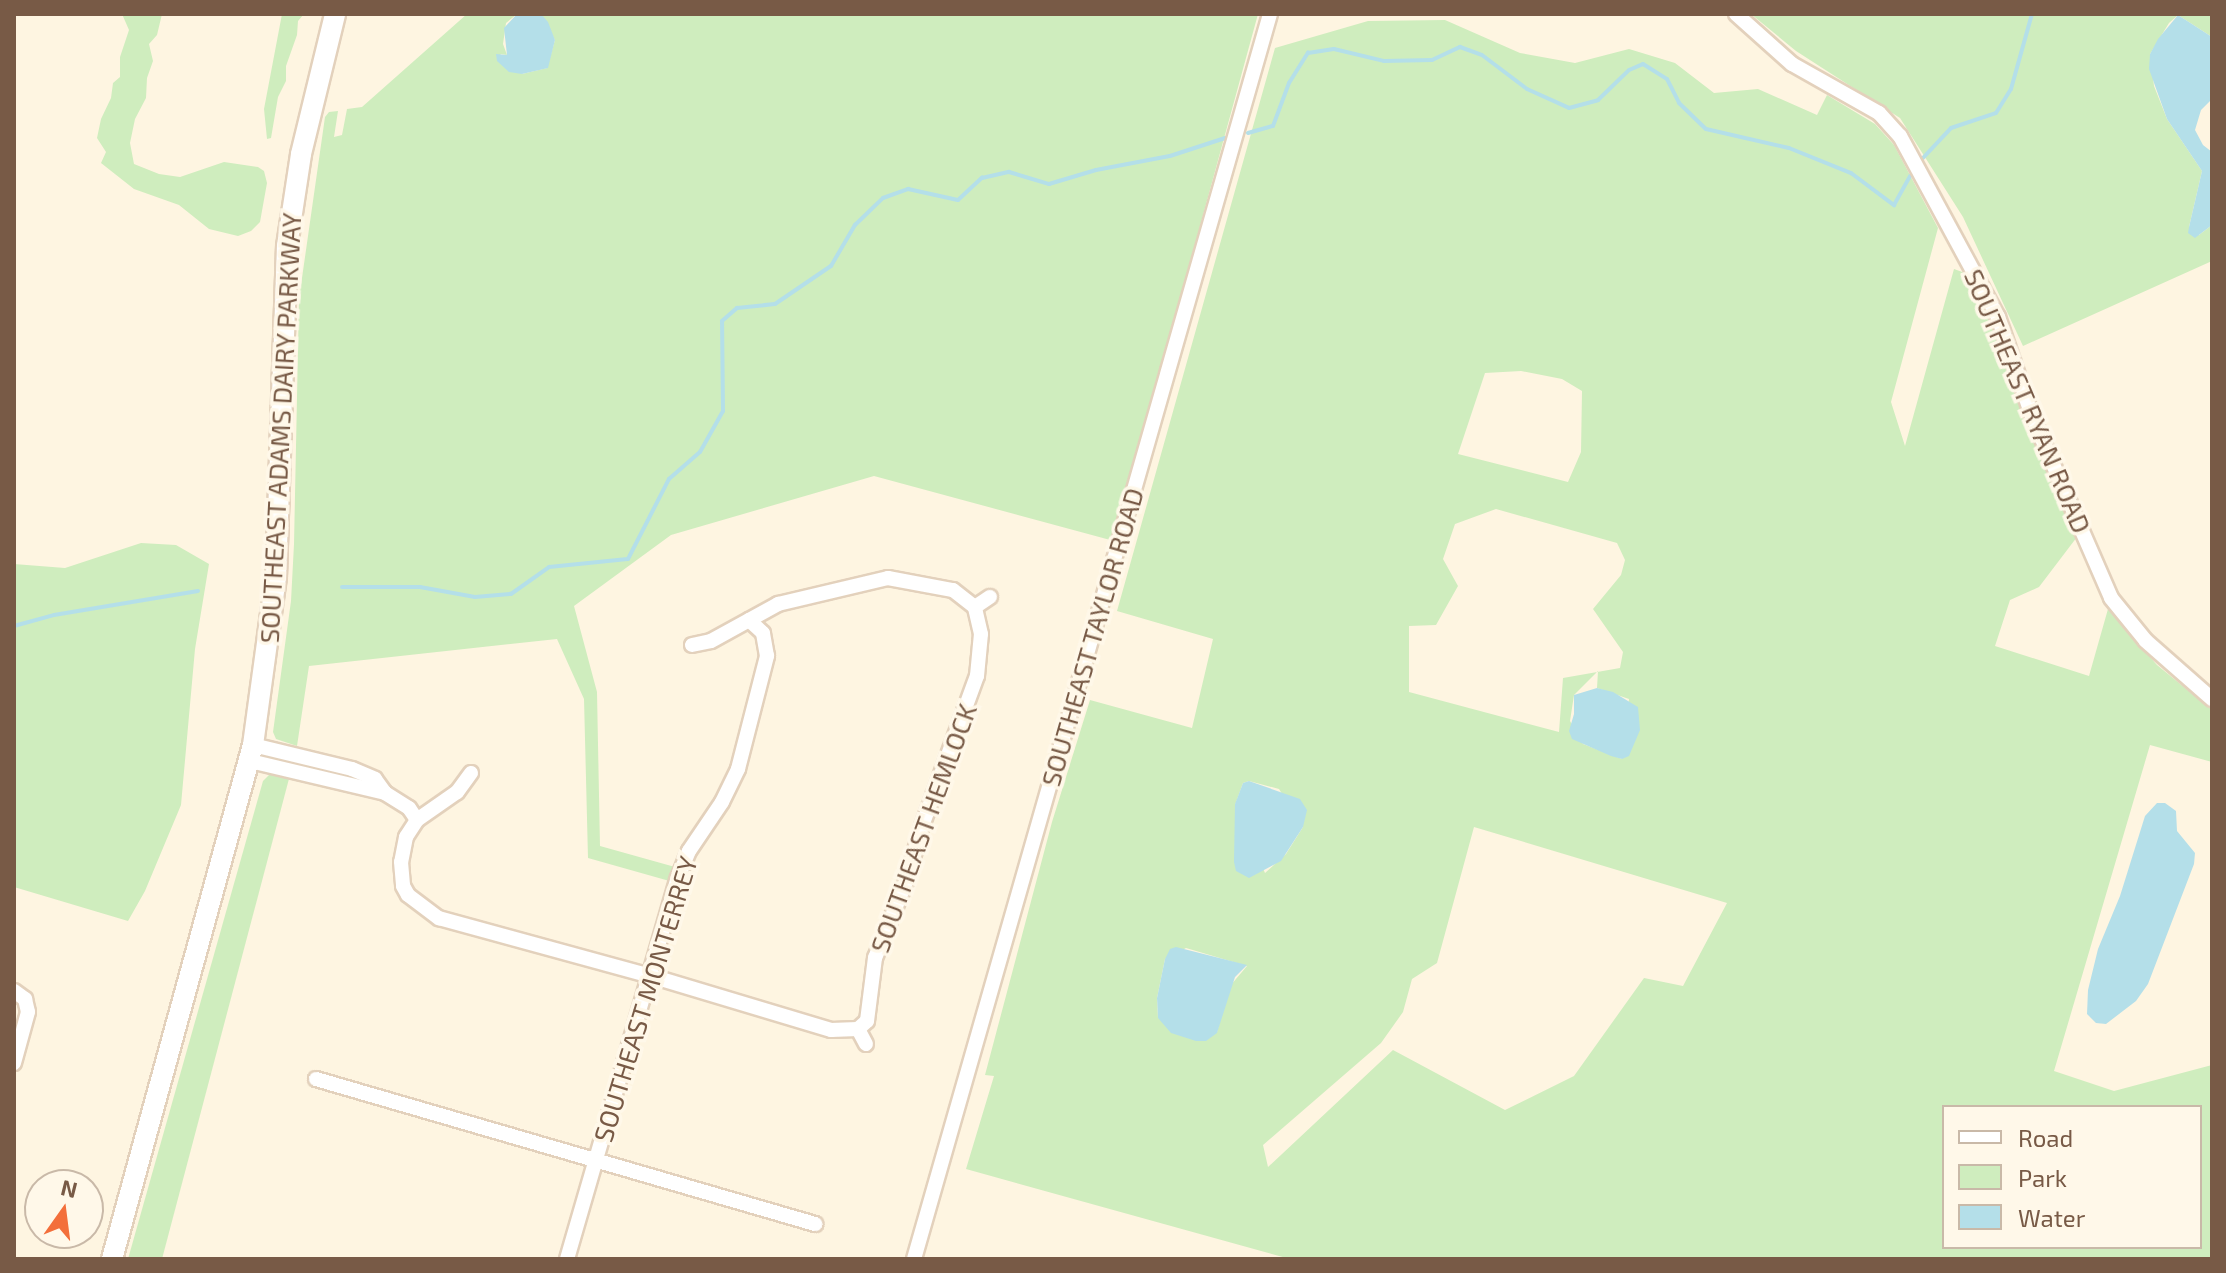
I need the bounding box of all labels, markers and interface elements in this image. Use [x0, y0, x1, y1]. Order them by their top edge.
street label: SOUTHEAST ADAMS DAIRY PARKWAY [253, 211, 307, 645]
street label: SOUTHEAST RYAN ROAD [1958, 264, 2098, 538]
street label: SOUTHEAST TAYLOR ROAD [1034, 484, 1150, 790]
street label: SOUTHEAST HEMLOCK [863, 699, 983, 957]
street label: SOUTHEAST MONTERREY [587, 852, 703, 1146]
legend [1942, 1105, 2202, 1249]
text: Road [2018, 1123, 2073, 1152]
text: Park [2018, 1163, 2067, 1192]
north arrow [24, 1169, 104, 1249]
text: N [58, 1173, 80, 1202]
text: Water [2018, 1203, 2085, 1232]

